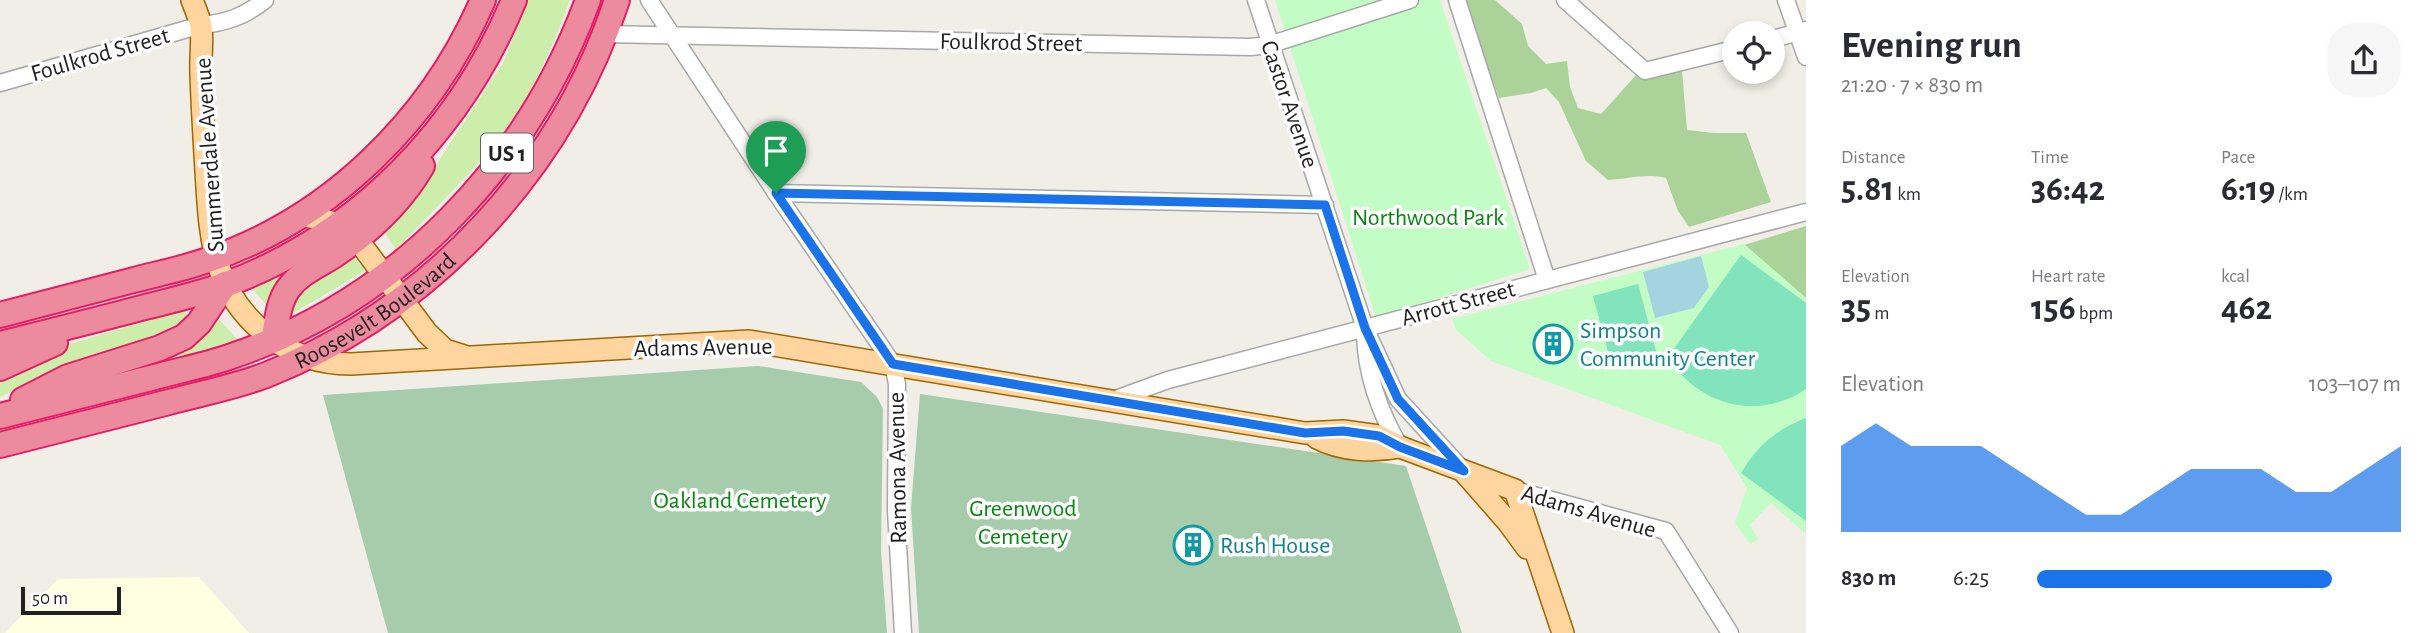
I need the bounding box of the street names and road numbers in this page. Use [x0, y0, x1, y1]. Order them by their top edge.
street label: Foulkrod Street [28, 24, 173, 86]
street label: Foulkrod Street [939, 30, 1083, 56]
street label: Castor Avenue [1256, 38, 1322, 171]
street label: Summerdale Avenue [191, 57, 229, 253]
road number: US 1 [481, 134, 533, 172]
street label: Roosevelt Boulevard [291, 249, 461, 374]
street label: Arrott Street [1399, 277, 1518, 331]
street label: Adams Avenue [633, 335, 773, 361]
street label: Ramona Avenue [885, 392, 911, 544]
street label: Adams Avenue [1519, 481, 1659, 543]

